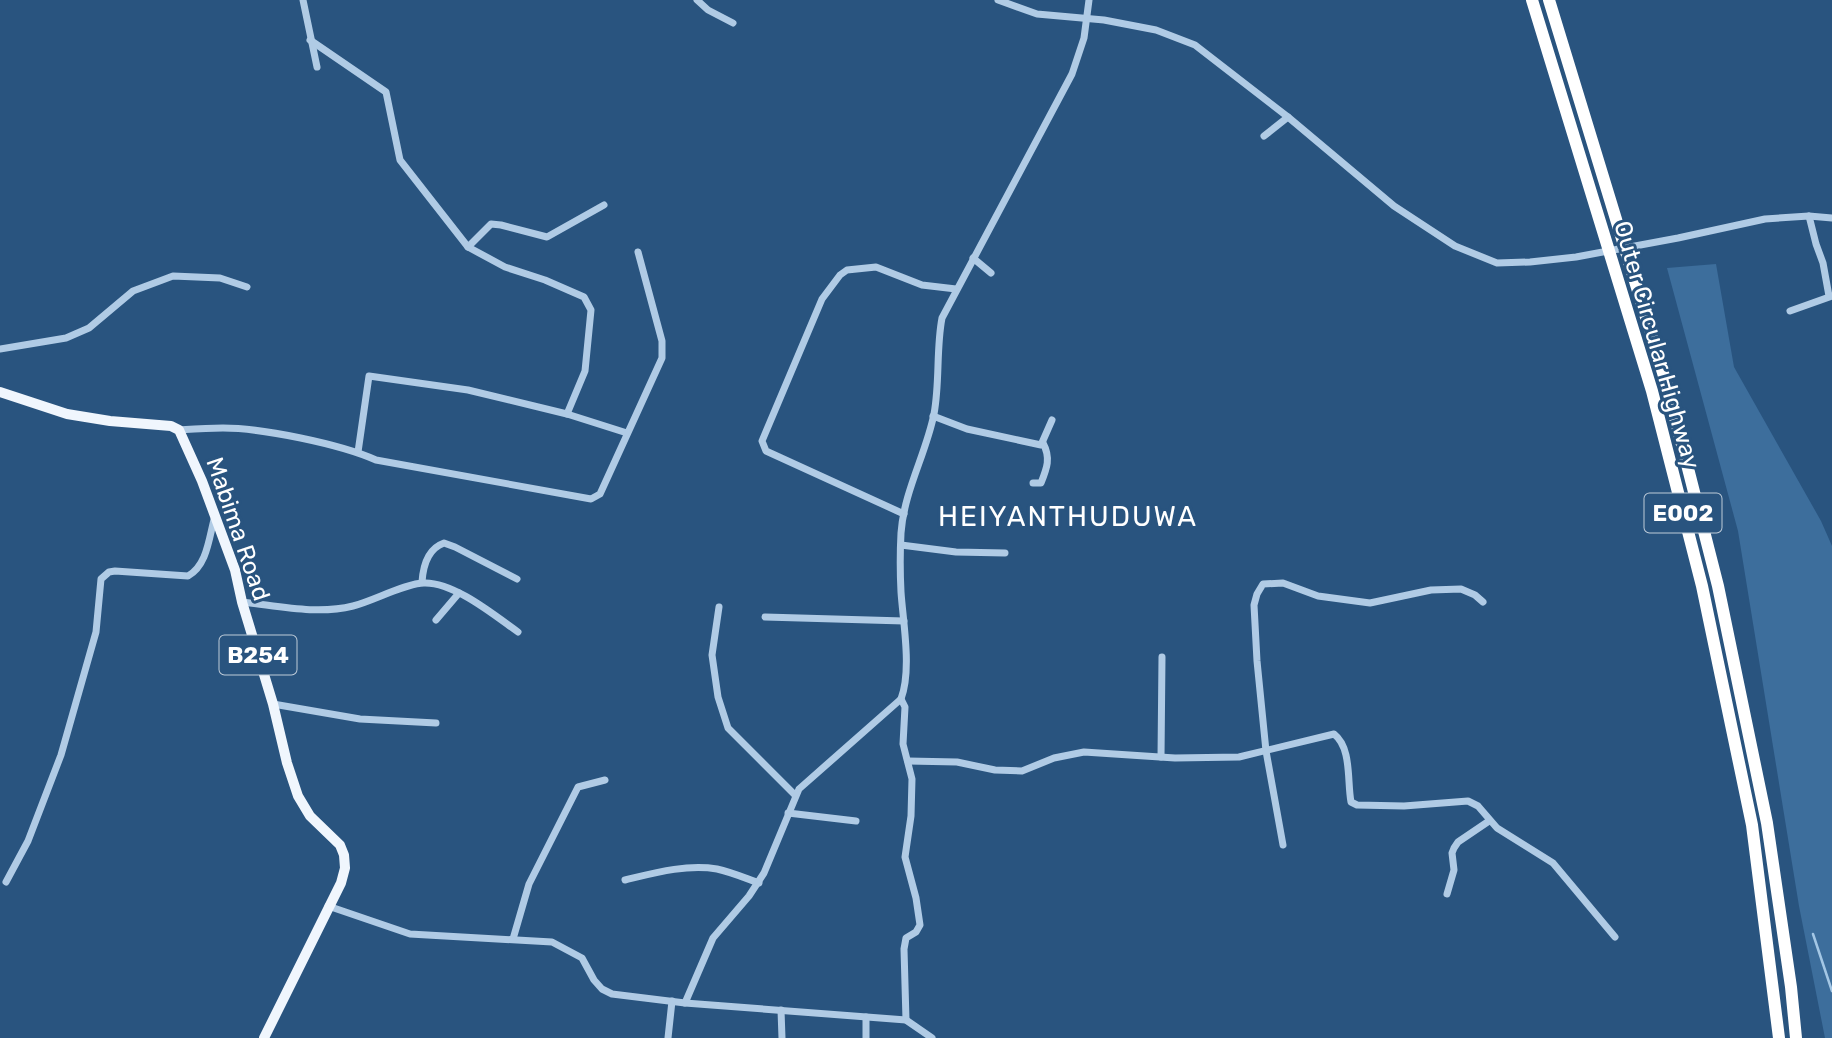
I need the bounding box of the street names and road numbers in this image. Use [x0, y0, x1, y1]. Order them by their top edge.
street label: Outer Circular Highway [1608, 218, 1706, 472]
street label: Mabima Road [200, 454, 276, 604]
road number: E002 [1644, 494, 1722, 533]
road number: B254 [219, 636, 296, 674]

